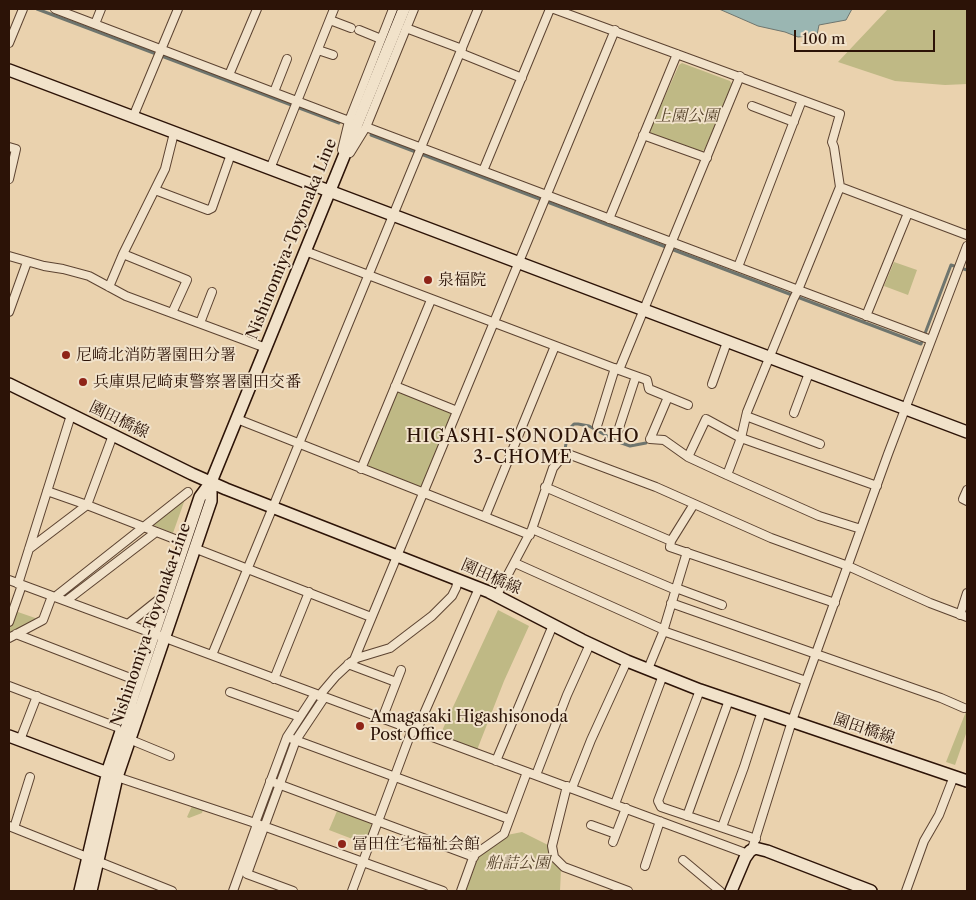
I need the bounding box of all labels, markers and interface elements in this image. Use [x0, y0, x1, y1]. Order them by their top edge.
scale bar [796, 20, 937, 52]
text: 100 m [802, 29, 845, 48]
park label: 上園公園 [655, 106, 719, 126]
street label: Nishinomiya-Toyonaka Line [243, 136, 341, 342]
place label: 泉福院 [438, 270, 486, 290]
marker: 泉福院 [422, 274, 434, 286]
place label: 尼崎北消防署園田分署 [76, 345, 236, 365]
marker: 尼崎北消防署園田分署 [60, 349, 72, 361]
place label: 兵庫県尼崎東警察署園田交番 [93, 372, 301, 392]
marker: 兵庫県尼崎東警察署園田交番 [77, 376, 89, 388]
street label: 園田橋線 [86, 397, 152, 443]
district label: HIGASHI-SONODACHO 3-CHOME [404, 426, 642, 468]
street label: Nishinomiya-Toyonaka Line [107, 520, 195, 730]
street label: 園田橋線 [458, 555, 524, 599]
place label: Amagasaki Higashisonoda Post Office [370, 707, 568, 745]
street label: 園田橋線 [831, 710, 897, 748]
marker: Amagasaki Higashisonoda Post Office [354, 720, 366, 732]
place label: 冨田住宅福祉会館 [352, 834, 480, 854]
marker: 冨田住宅福祉会館 [336, 838, 348, 850]
park label: 船詰公園 [486, 853, 550, 873]

